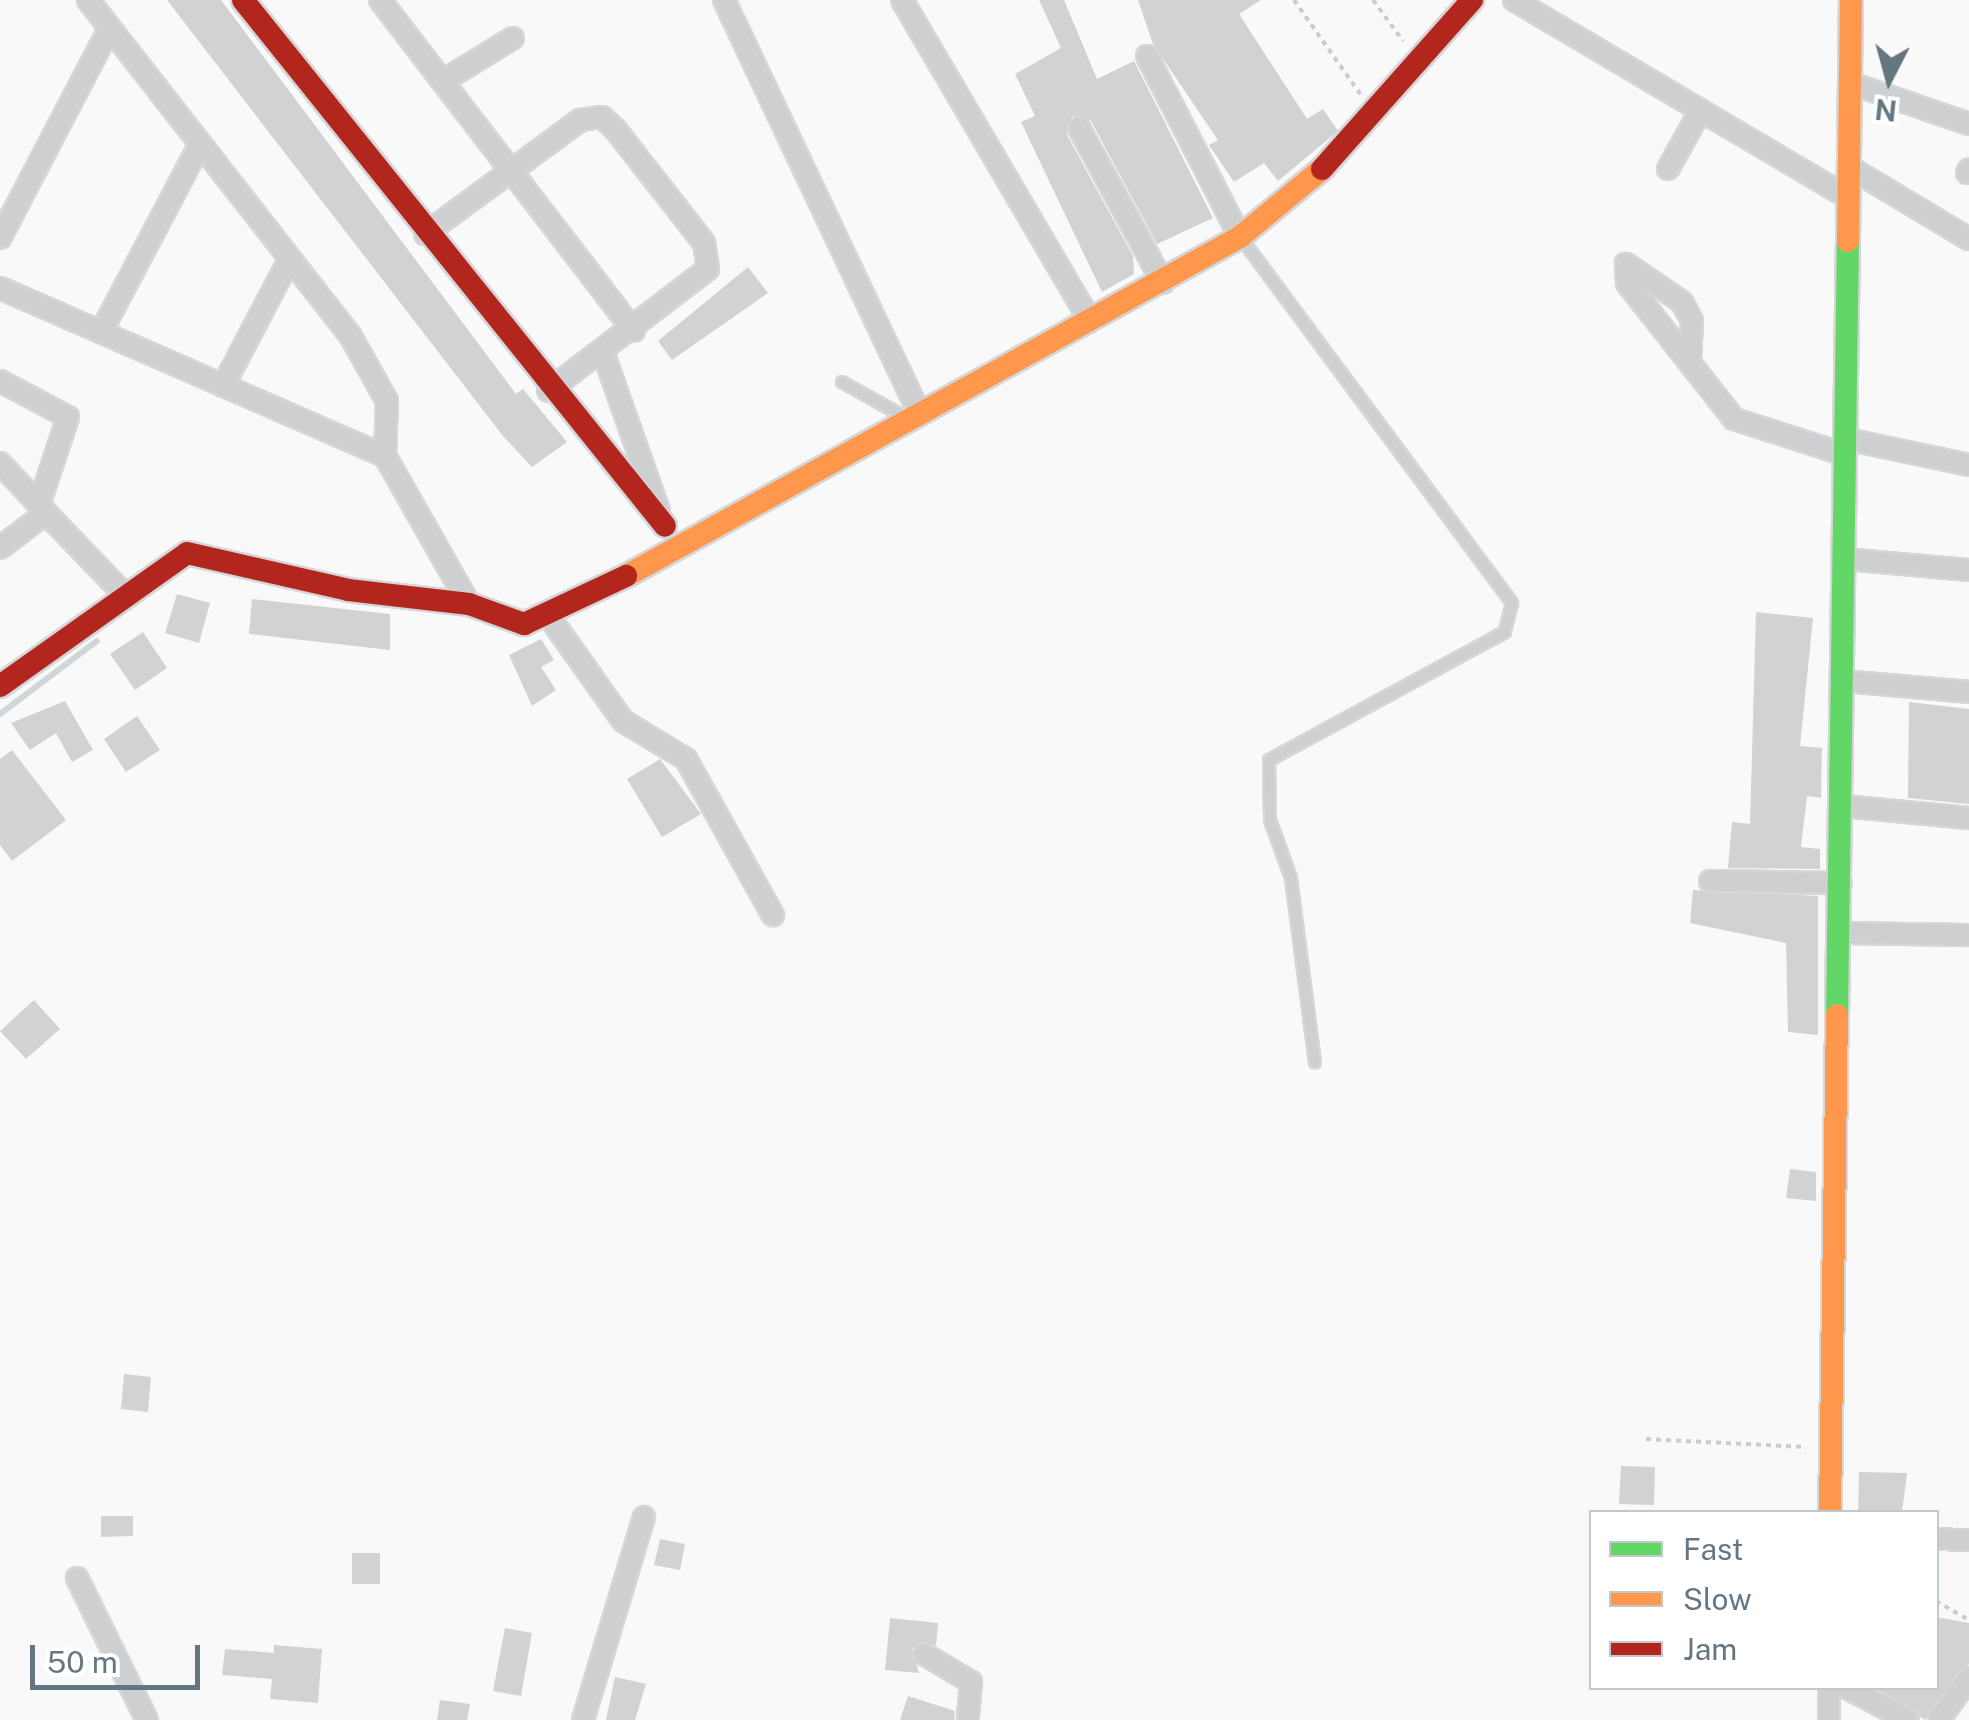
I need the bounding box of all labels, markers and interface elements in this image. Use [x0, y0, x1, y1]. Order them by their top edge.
north arrow [1839, 30, 1939, 130]
text: N [1873, 93, 1898, 128]
legend [1589, 1510, 1939, 1690]
text: Fast [1683, 1531, 1743, 1567]
text: Slow [1683, 1581, 1752, 1617]
scale bar [35, 1625, 205, 1687]
text: Jam [1683, 1631, 1737, 1667]
text: 50 m [47, 1644, 118, 1680]

